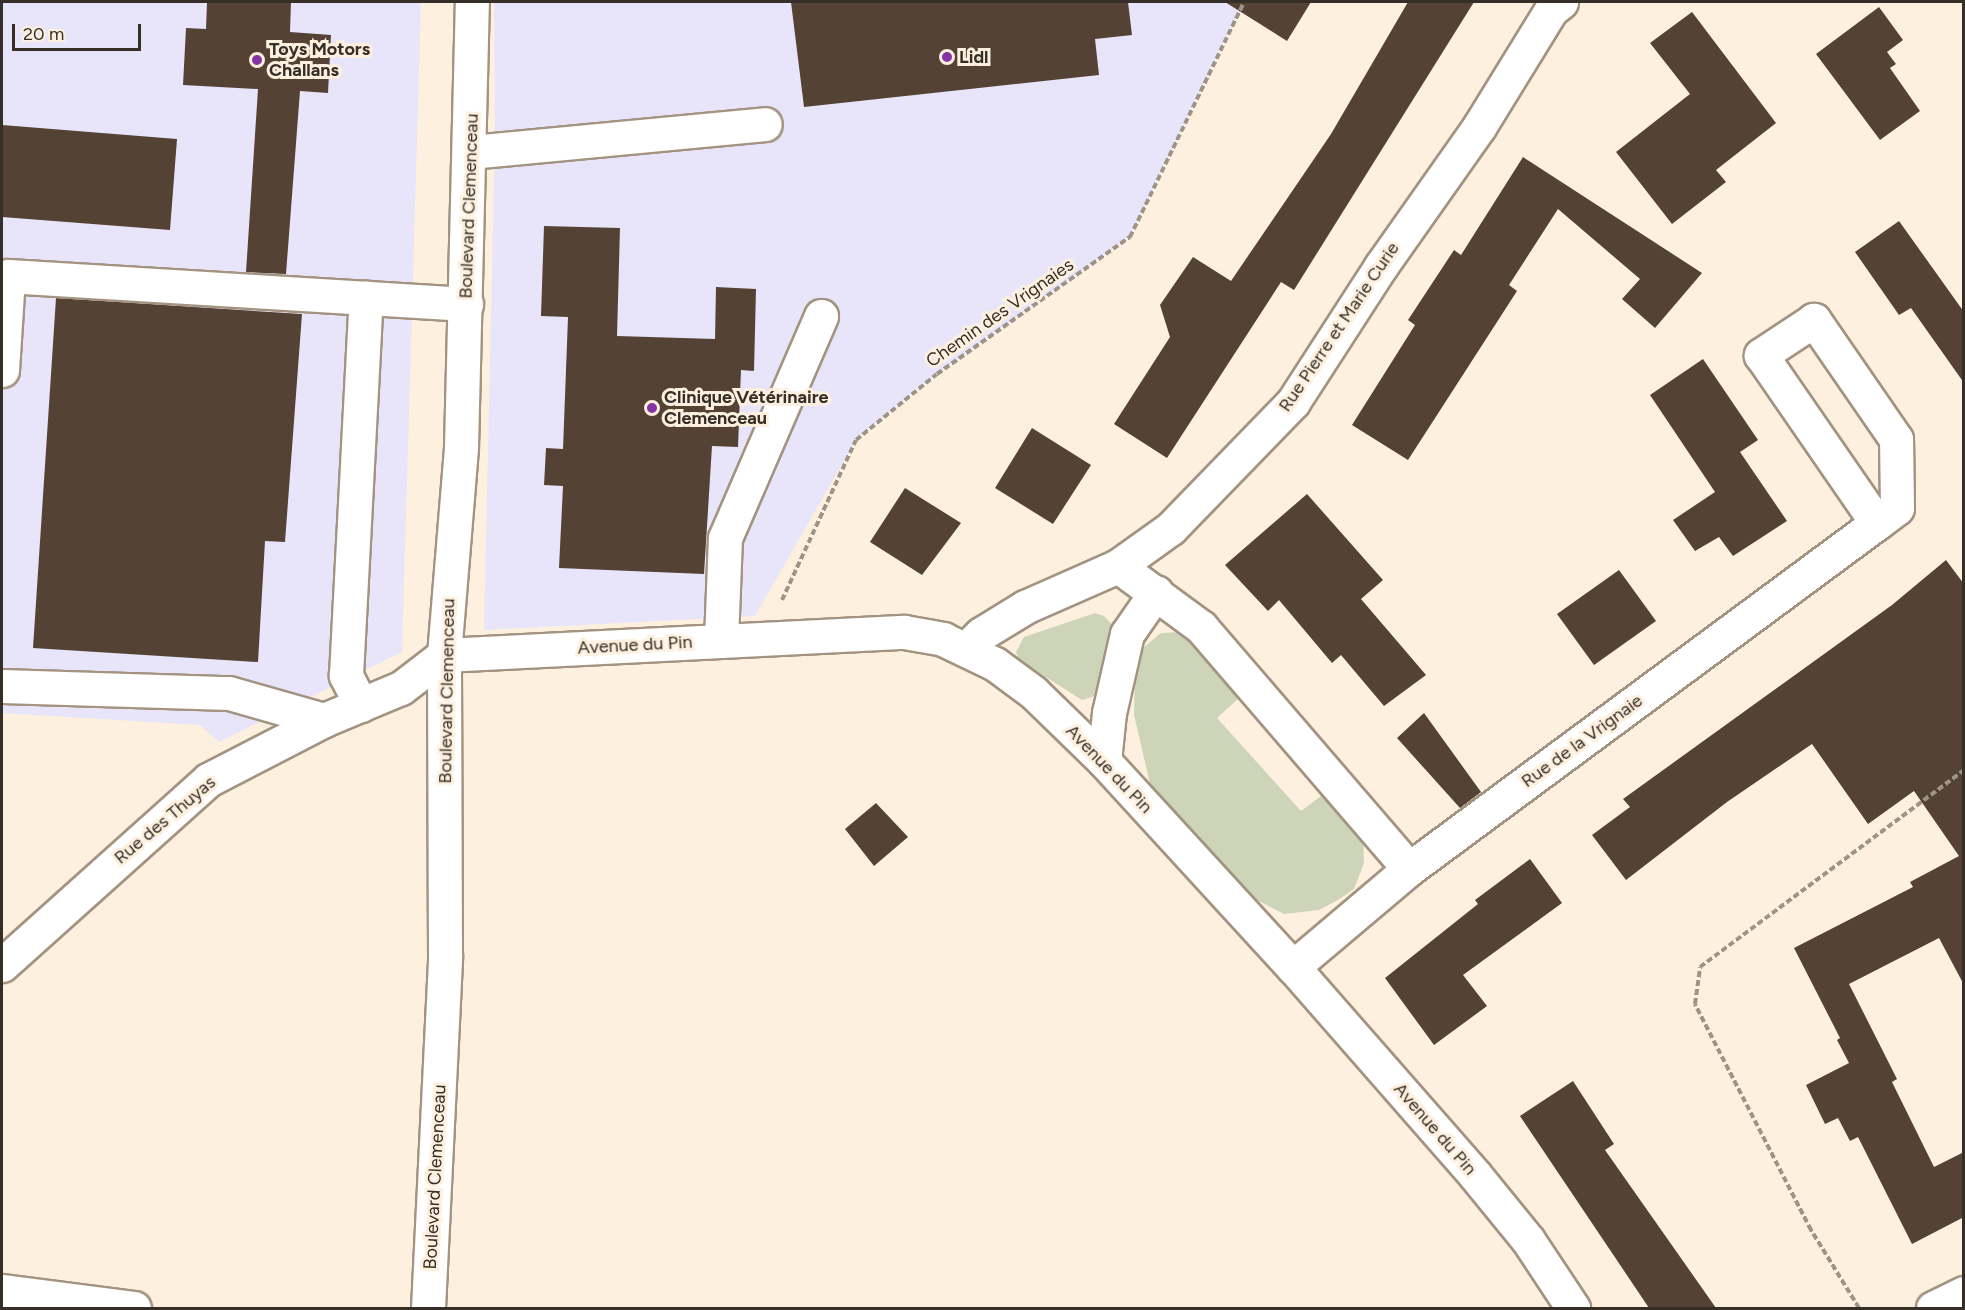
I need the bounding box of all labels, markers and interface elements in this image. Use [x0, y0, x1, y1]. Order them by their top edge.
scale bar [15, 12, 144, 50]
text: 20 m [23, 23, 64, 45]
place label: Toys Motors Challans [269, 39, 370, 82]
place label: Lidl [959, 46, 989, 68]
marker: Lidl [940, 50, 954, 64]
marker: Toys Motors Challans [250, 53, 264, 67]
street label: Boulevard Clemenceau [455, 113, 483, 299]
street label: Rue Pierre et Marie Curie [1274, 238, 1404, 416]
street label: Chemin des Vrignaies [922, 254, 1078, 372]
place label: Clinique Vétérinaire Clemenceau [664, 387, 829, 430]
marker: Clinique Vétérinaire Clemenceau [645, 401, 659, 415]
street label: Boulevard Clemenceau [435, 598, 459, 784]
street label: Avenue du Pin [577, 631, 693, 659]
street label: Rue de la Vrignaie [1517, 690, 1647, 792]
street label: Avenue du Pin [1061, 720, 1157, 818]
street label: Rue des Thuyas [110, 771, 220, 869]
street label: Avenue du Pin [1389, 1079, 1481, 1179]
street label: Boulevard Clemenceau [419, 1084, 451, 1270]

